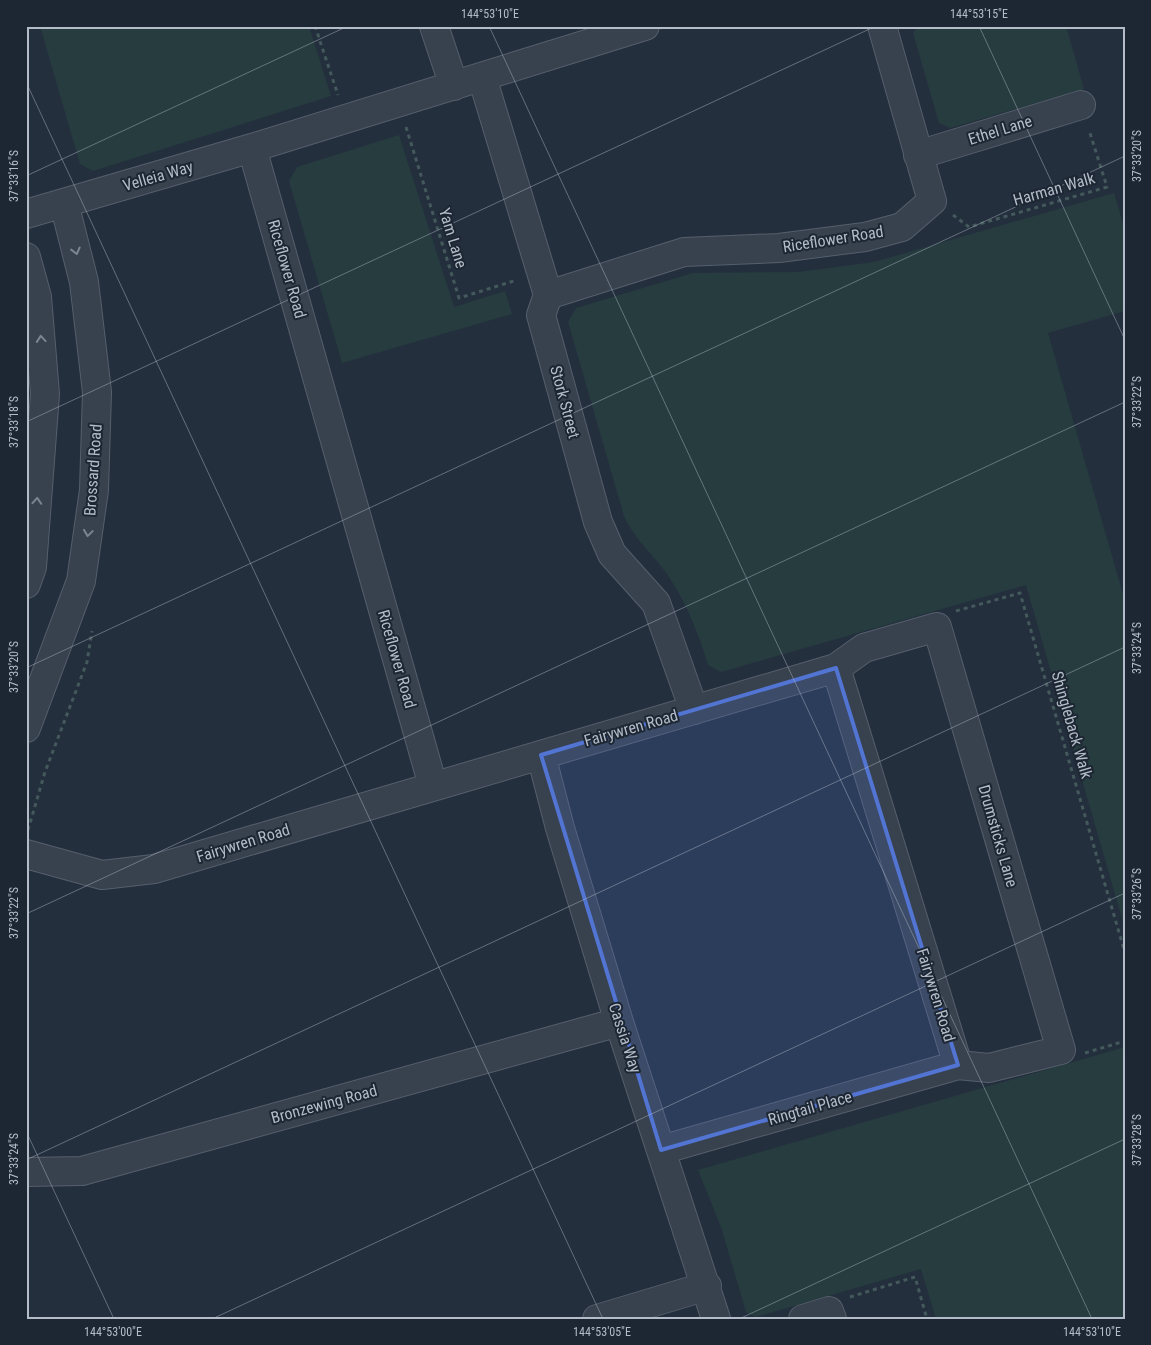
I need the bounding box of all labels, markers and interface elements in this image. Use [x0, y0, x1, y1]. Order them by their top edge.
text: 144°53'10"E [461, 7, 519, 21]
text: 144°53'15"E [950, 7, 1008, 21]
street label: Ethel Lane [966, 111, 1034, 149]
text: 37°33'20"S [1130, 130, 1144, 182]
text: 37°33'16"S [7, 150, 21, 202]
street label: Velleia Way [121, 157, 196, 195]
street label: Harman Walk [1011, 168, 1098, 210]
street label: Yam Lane [435, 206, 471, 270]
street label: Riceflower Road [264, 217, 310, 321]
street label: Riceflower Road [781, 222, 885, 256]
one-way arrow [70, 246, 81, 255]
one-way arrow [36, 335, 47, 343]
street label: Stork Street [546, 364, 584, 441]
text: 37°33'22"S [1130, 376, 1144, 428]
text: 37°33'18"S [7, 396, 21, 448]
street label: Brossard Road [80, 423, 106, 517]
one-way arrow [32, 497, 43, 505]
one-way arrow [83, 530, 94, 538]
street label: Riceflower Road [374, 607, 420, 711]
text: 37°33'24"S [1130, 622, 1144, 674]
text: 37°33'20"S [7, 641, 21, 693]
street label: Shingleback Walk [1048, 669, 1097, 782]
street label: Fairywren Road [582, 706, 680, 750]
street label: Drumsticks Lane [974, 783, 1022, 889]
street label: Fairywren Road [194, 820, 292, 866]
text: 37°33'26"S [1130, 868, 1144, 920]
text: 37°33'22"S [7, 887, 21, 939]
street label: Fairywren Road [913, 946, 959, 1044]
street label: Cassia Way [605, 1001, 645, 1076]
street label: Bronzewing Road [269, 1081, 379, 1127]
street label: Ringtail Place [766, 1087, 854, 1129]
text: 37°33'28"S [1130, 1114, 1144, 1166]
text: 37°33'24"S [7, 1133, 21, 1185]
text: 144°53'00"E [84, 1325, 142, 1339]
text: 144°53'05"E [573, 1325, 631, 1339]
text: 144°53'10"E [1063, 1325, 1121, 1339]

